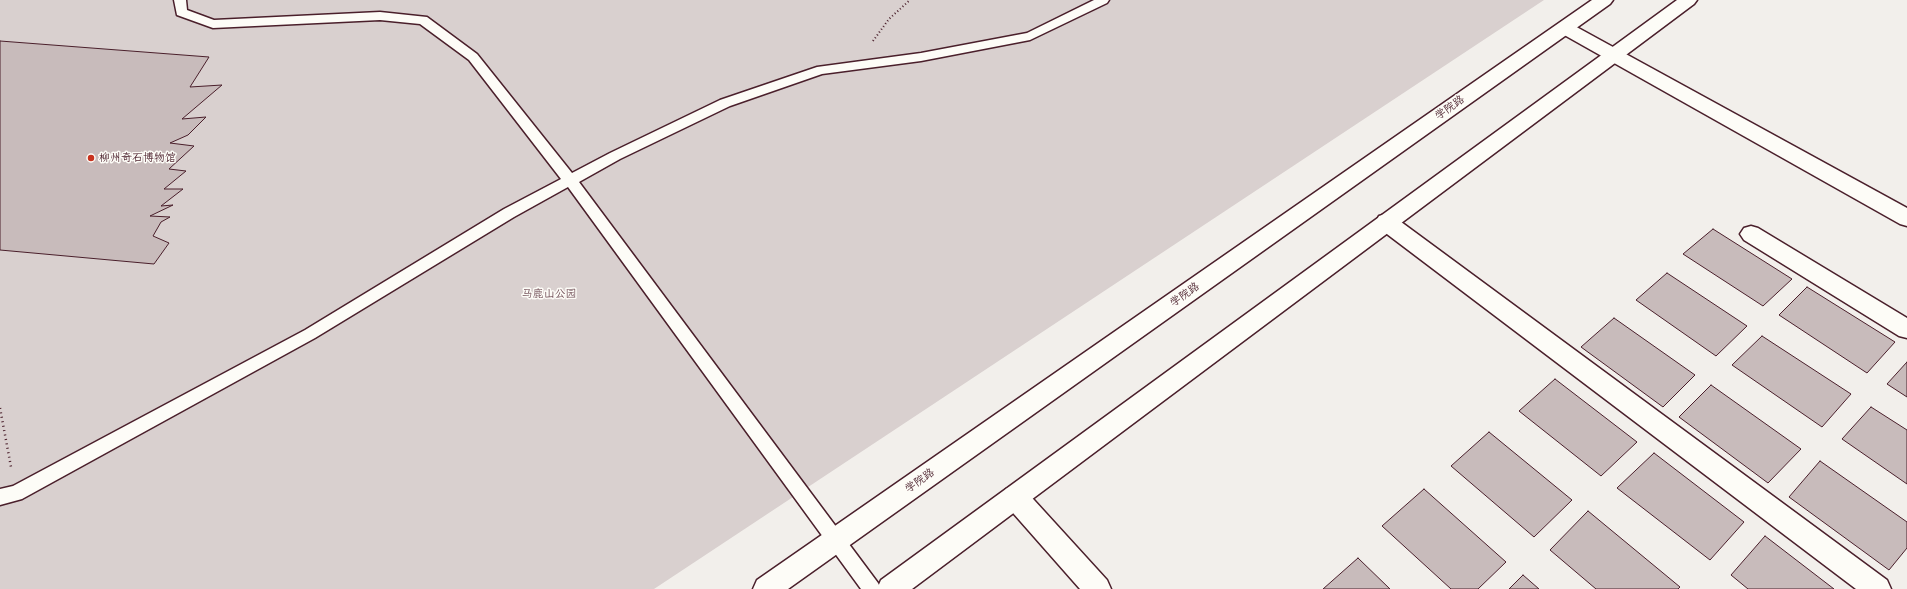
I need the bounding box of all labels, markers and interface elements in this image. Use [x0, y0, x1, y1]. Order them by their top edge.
street label: 学院路 [1433, 93, 1467, 123]
place label: 柳州奇石博物馆 [99, 151, 176, 165]
marker: 柳州奇石博物馆 [86, 153, 96, 163]
street label: 学院路 [1168, 280, 1202, 310]
park label: 马鹿山公园 [522, 287, 576, 301]
street label: 学院路 [903, 466, 937, 496]

